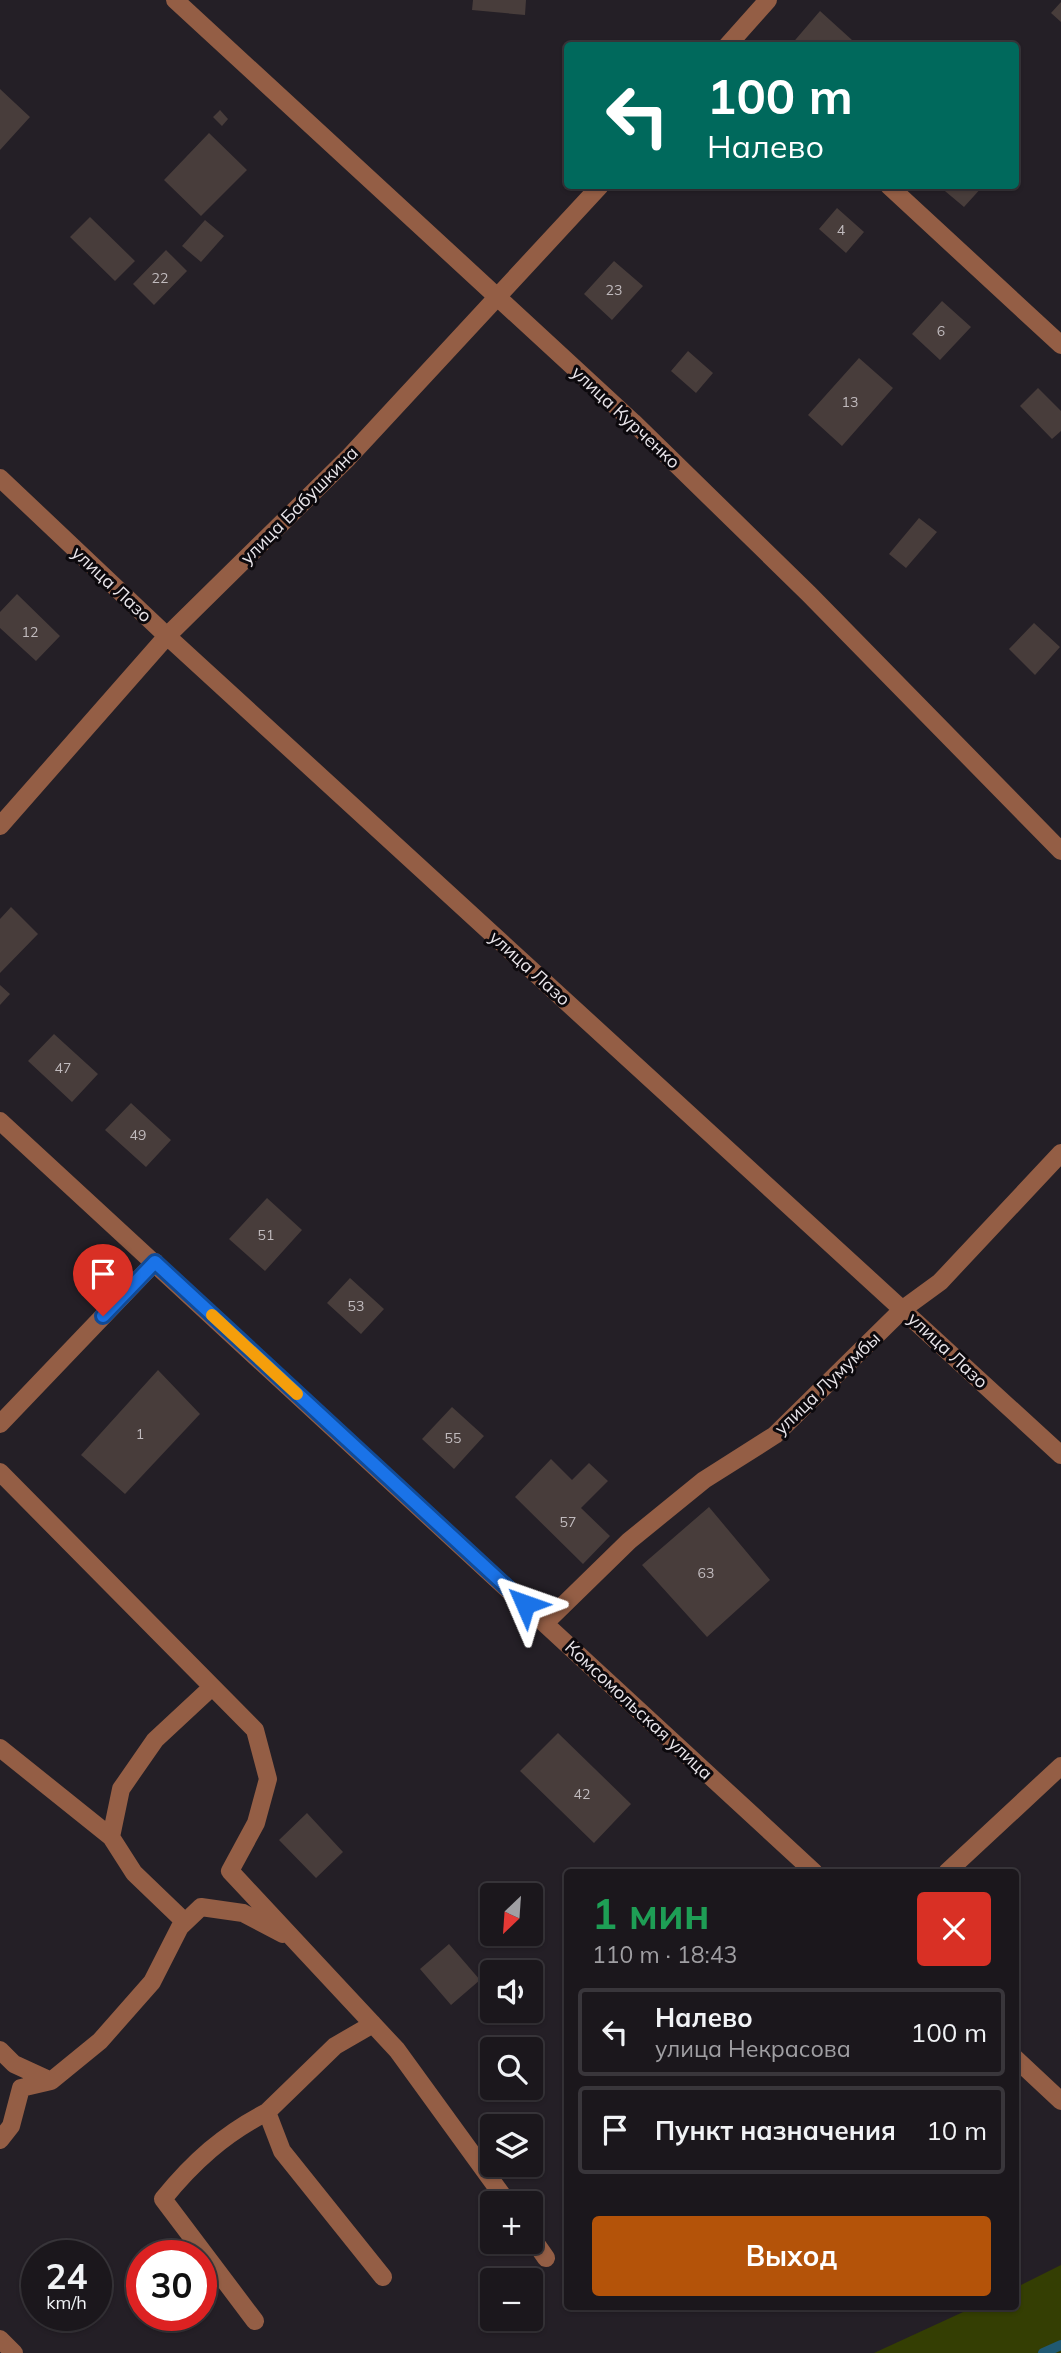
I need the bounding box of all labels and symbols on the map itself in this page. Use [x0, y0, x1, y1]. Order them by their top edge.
house number: 4 [837, 221, 846, 239]
house number: 22 [152, 269, 168, 287]
house number: 23 [606, 281, 622, 299]
house number: 6 [937, 322, 945, 340]
street label: улица Курченко [567, 361, 685, 473]
house number: 13 [842, 393, 858, 411]
street label: улица Бабушкина [235, 441, 363, 569]
street label: улица Лазо [67, 541, 157, 627]
house number: 12 [22, 623, 38, 641]
street label: улица Лазо [485, 926, 575, 1010]
house number: 47 [55, 1059, 71, 1077]
house number: 49 [130, 1126, 146, 1144]
house number: 51 [258, 1226, 274, 1244]
pin [73, 1244, 133, 1316]
house number: 53 [348, 1297, 364, 1315]
street label: улица Лазо [903, 1307, 993, 1393]
street label: улица Лумумбы [769, 1327, 885, 1439]
house number: 1 [136, 1425, 144, 1443]
house number: 55 [445, 1429, 461, 1447]
house number: 57 [560, 1513, 576, 1531]
house number: 63 [698, 1564, 714, 1582]
position arrow [488, 1567, 562, 1641]
street label: Комсомольская улица [560, 1636, 718, 1784]
house number: 42 [574, 1785, 590, 1803]
north arrow [480, 1883, 542, 1946]
speed limit sign: 30 [126, 2240, 217, 2331]

